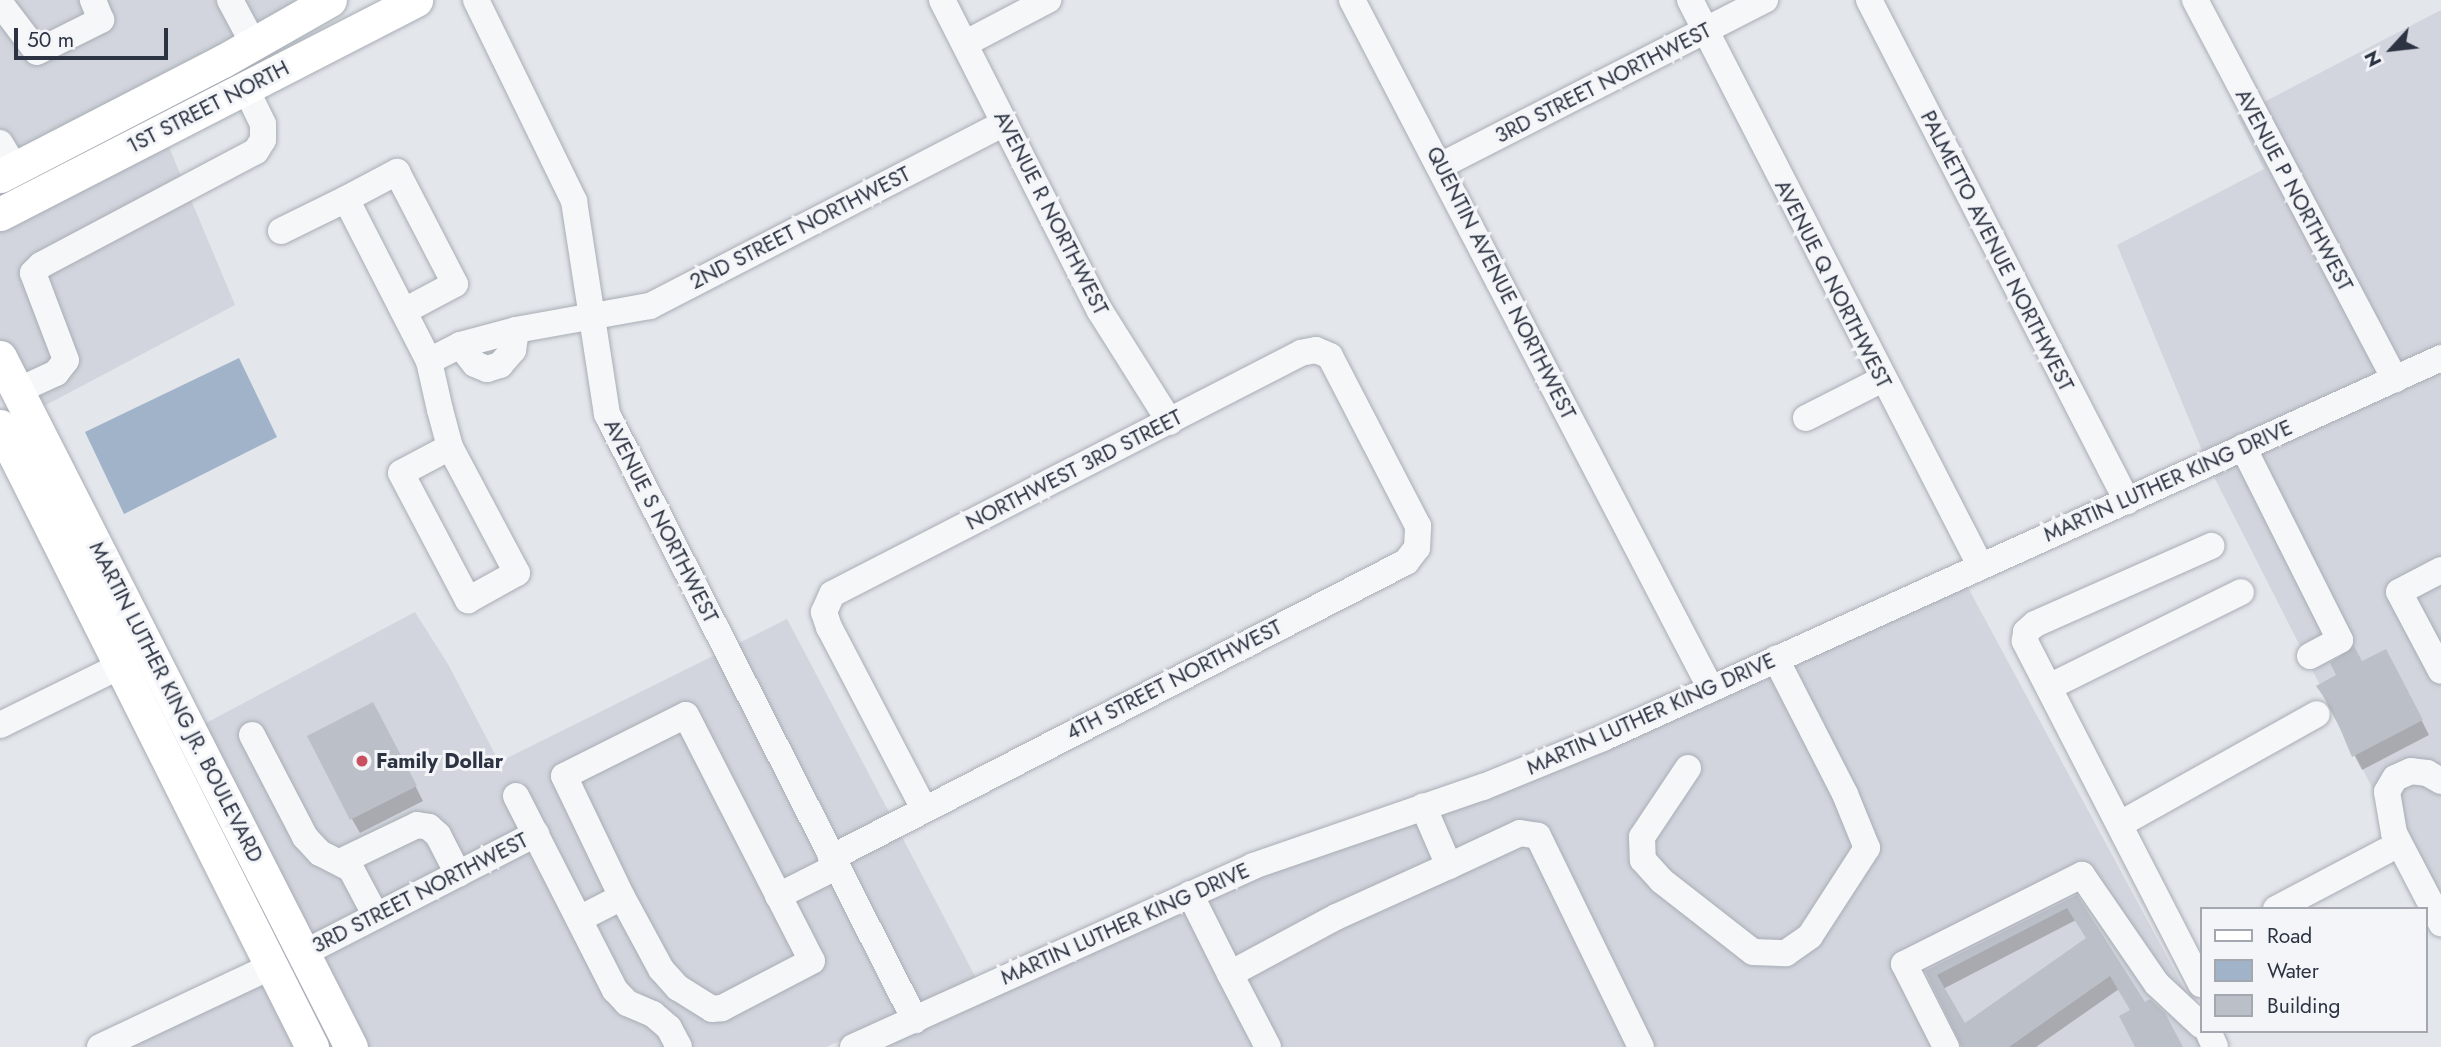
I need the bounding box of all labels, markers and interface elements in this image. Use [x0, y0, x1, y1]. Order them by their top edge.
scale bar [18, 14, 172, 58]
north arrow [2357, 14, 2427, 84]
street label: 3RD STREET NORTHWEST [1491, 18, 1715, 148]
text: 50 m [27, 25, 74, 55]
text: N [2357, 46, 2388, 72]
street label: 1ST STREET NORTH [123, 55, 293, 159]
street label: AVENUE P NORTHWEST [2230, 85, 2358, 295]
street label: AVENUE R NORTHWEST [989, 107, 1113, 319]
street label: PALMETTO AVENUE NORTHWEST [1915, 107, 2079, 395]
street label: QUENTIN AVENUE NORTHWEST [1421, 143, 1581, 423]
street label: 2ND STREET NORTHWEST [686, 161, 914, 295]
street label: AVENUE Q NORTHWEST [1769, 176, 1897, 392]
street label: NORTHWEST 3RD STREET [962, 405, 1186, 535]
street label: AVENUE S NORTHWEST [599, 415, 723, 627]
street label: MARTIN LUTHER KING DRIVE [2040, 415, 2296, 547]
street label: MARTIN LUTHER KING JR. BOULEVARD [84, 537, 268, 867]
street label: 4TH STREET NORTHWEST [1062, 615, 1286, 745]
street label: MARTIN LUTHER KING DRIVE [1523, 648, 1779, 780]
place label: Family Dollar [376, 748, 503, 774]
marker: Family Dollar [354, 753, 370, 769]
street label: 3RD STREET NORTHWEST [308, 828, 532, 958]
street label: MARTIN LUTHER KING DRIVE [997, 858, 1253, 990]
legend [2200, 907, 2427, 1033]
text: Road [2267, 921, 2312, 951]
text: Water [2267, 956, 2319, 986]
text: Building [2267, 991, 2340, 1021]

